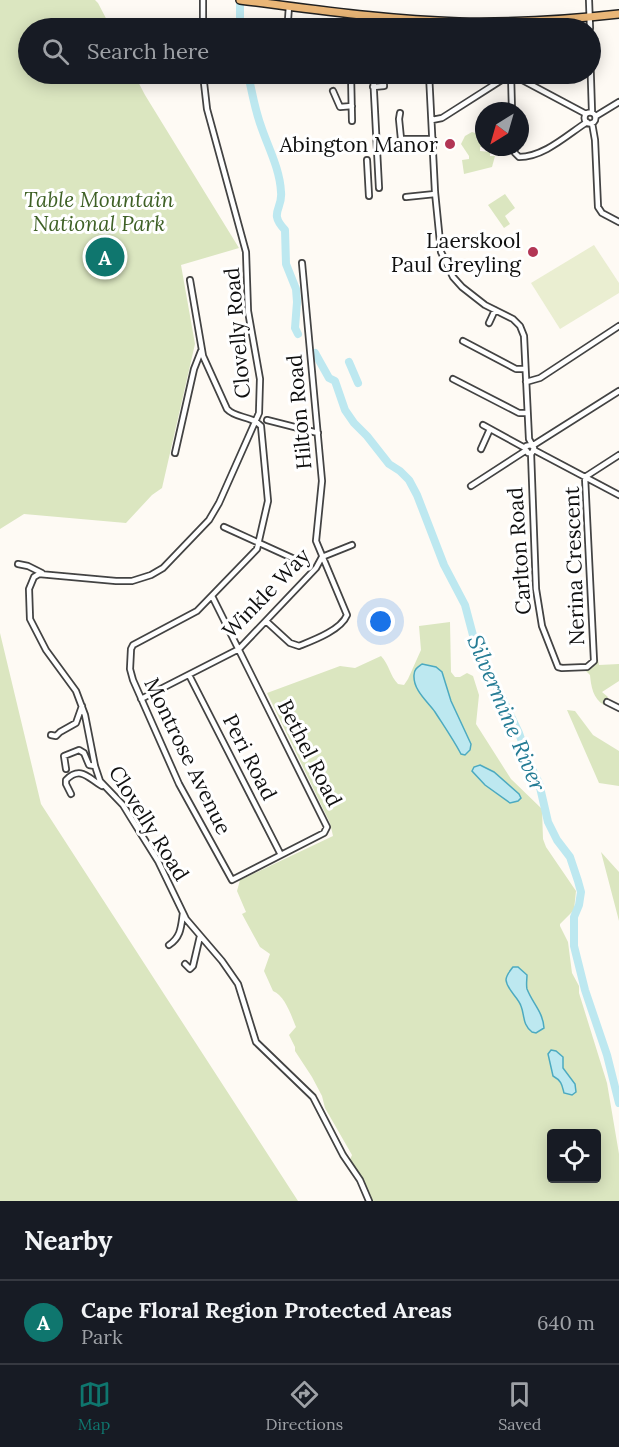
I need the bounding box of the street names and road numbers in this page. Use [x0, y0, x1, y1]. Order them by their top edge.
street label: Clovelly Road [218, 267, 256, 399]
street label: Hilton Road [281, 353, 317, 471]
street label: Nerina Crescent [558, 485, 590, 646]
street label: Carlton Road [501, 486, 537, 616]
street label: Winkle Way [216, 542, 316, 644]
street label: Montrose Avenue [138, 673, 238, 839]
street label: Bethel Road [272, 695, 348, 811]
street label: Peri Road [217, 709, 283, 805]
street label: Clovelly Road [103, 760, 195, 886]

